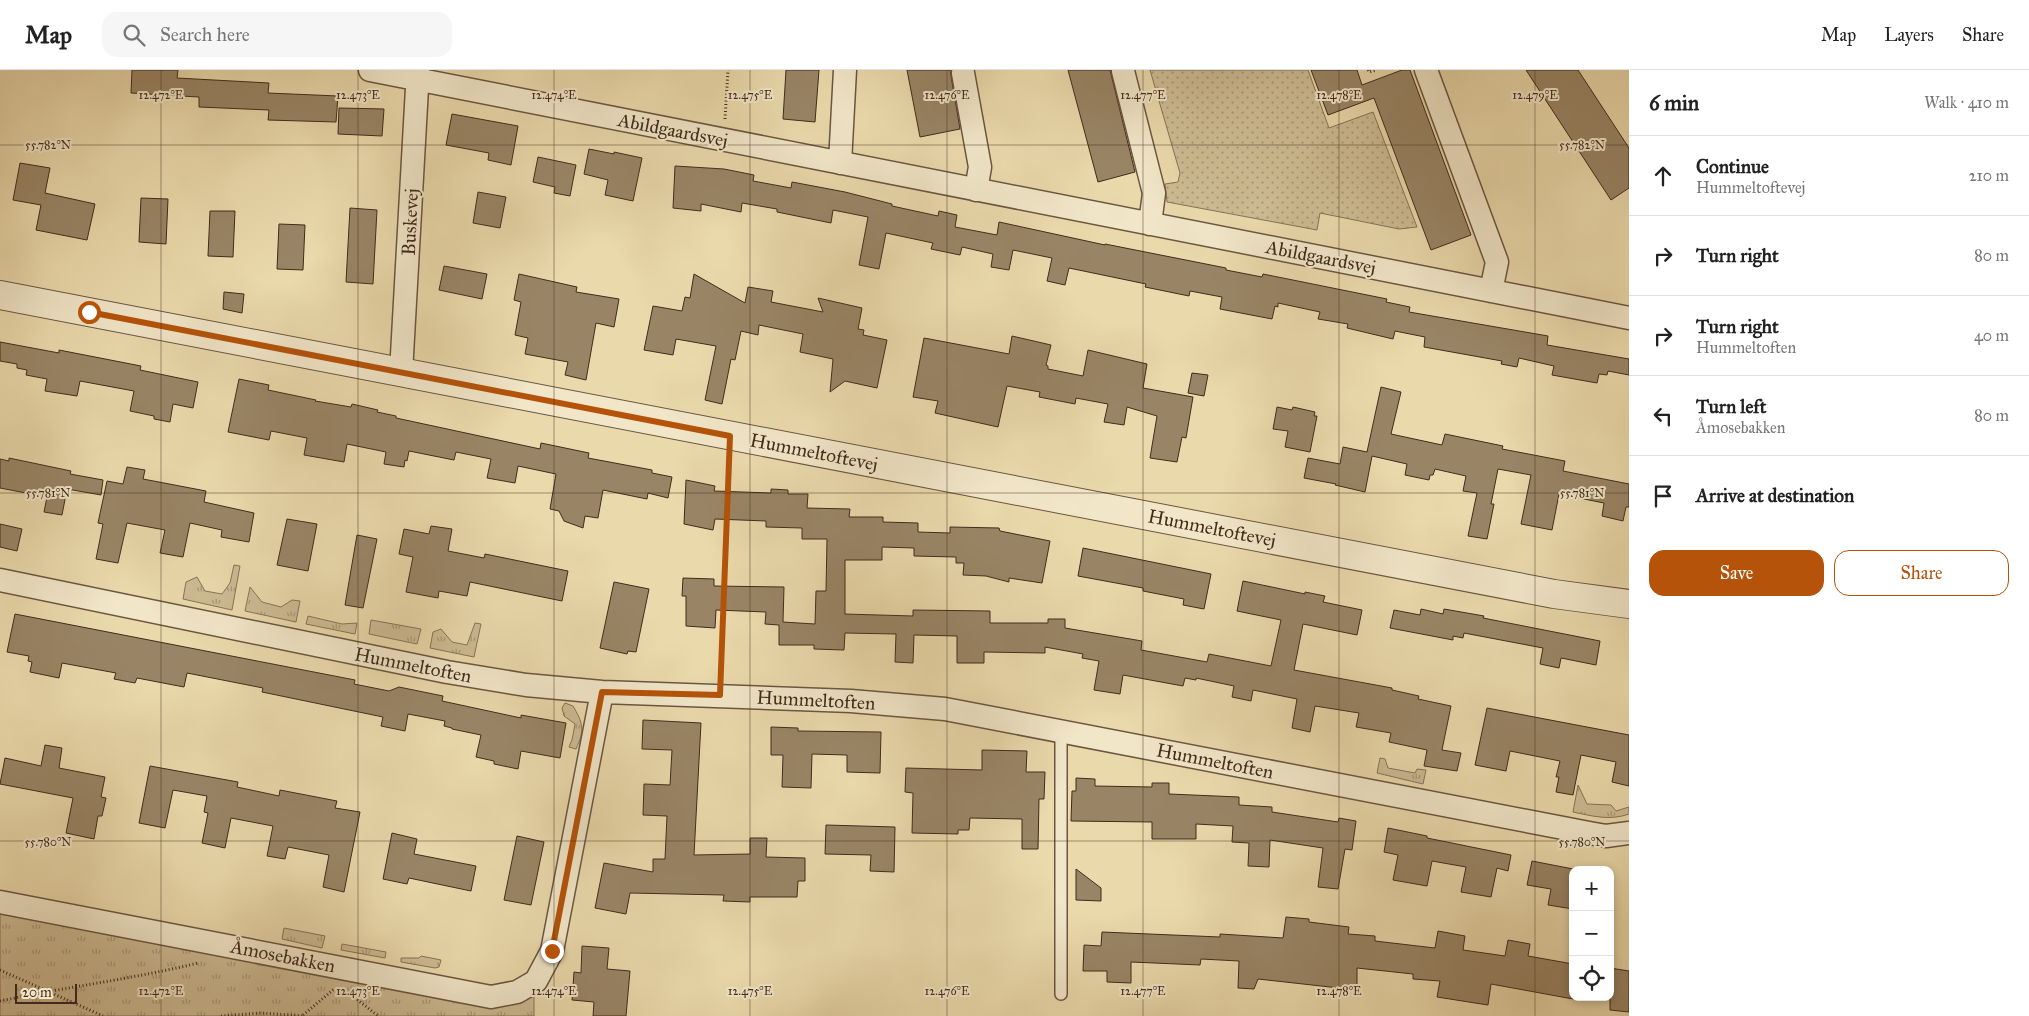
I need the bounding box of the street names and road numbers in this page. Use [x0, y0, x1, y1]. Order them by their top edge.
street label: Abildgaardsvej [615, 108, 730, 153]
street label: Buskevej [397, 188, 423, 256]
street label: Abildgaardsvej [1263, 235, 1378, 280]
street label: Hummeltoftevej [748, 428, 880, 476]
street label: Hummeltoftevej [1146, 504, 1278, 552]
street label: Hummeltoften [352, 642, 474, 688]
street label: Hummeltoften [756, 685, 876, 715]
street label: Hummeltoften [1154, 738, 1276, 784]
street label: Åmosebakken [228, 934, 337, 977]

